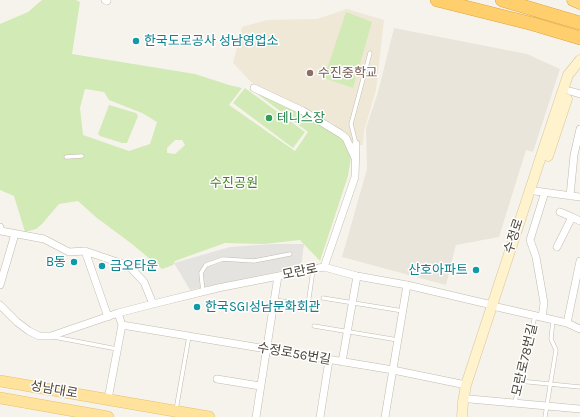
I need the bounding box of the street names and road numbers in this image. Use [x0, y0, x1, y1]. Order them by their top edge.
street label: 수정로 [501, 217, 527, 255]
street label: 모란로 [281, 261, 319, 283]
street label: 모란로78번길 [509, 322, 541, 398]
street label: 수정로56번길 [256, 340, 332, 368]
street label: 성남대로 [29, 378, 79, 402]

